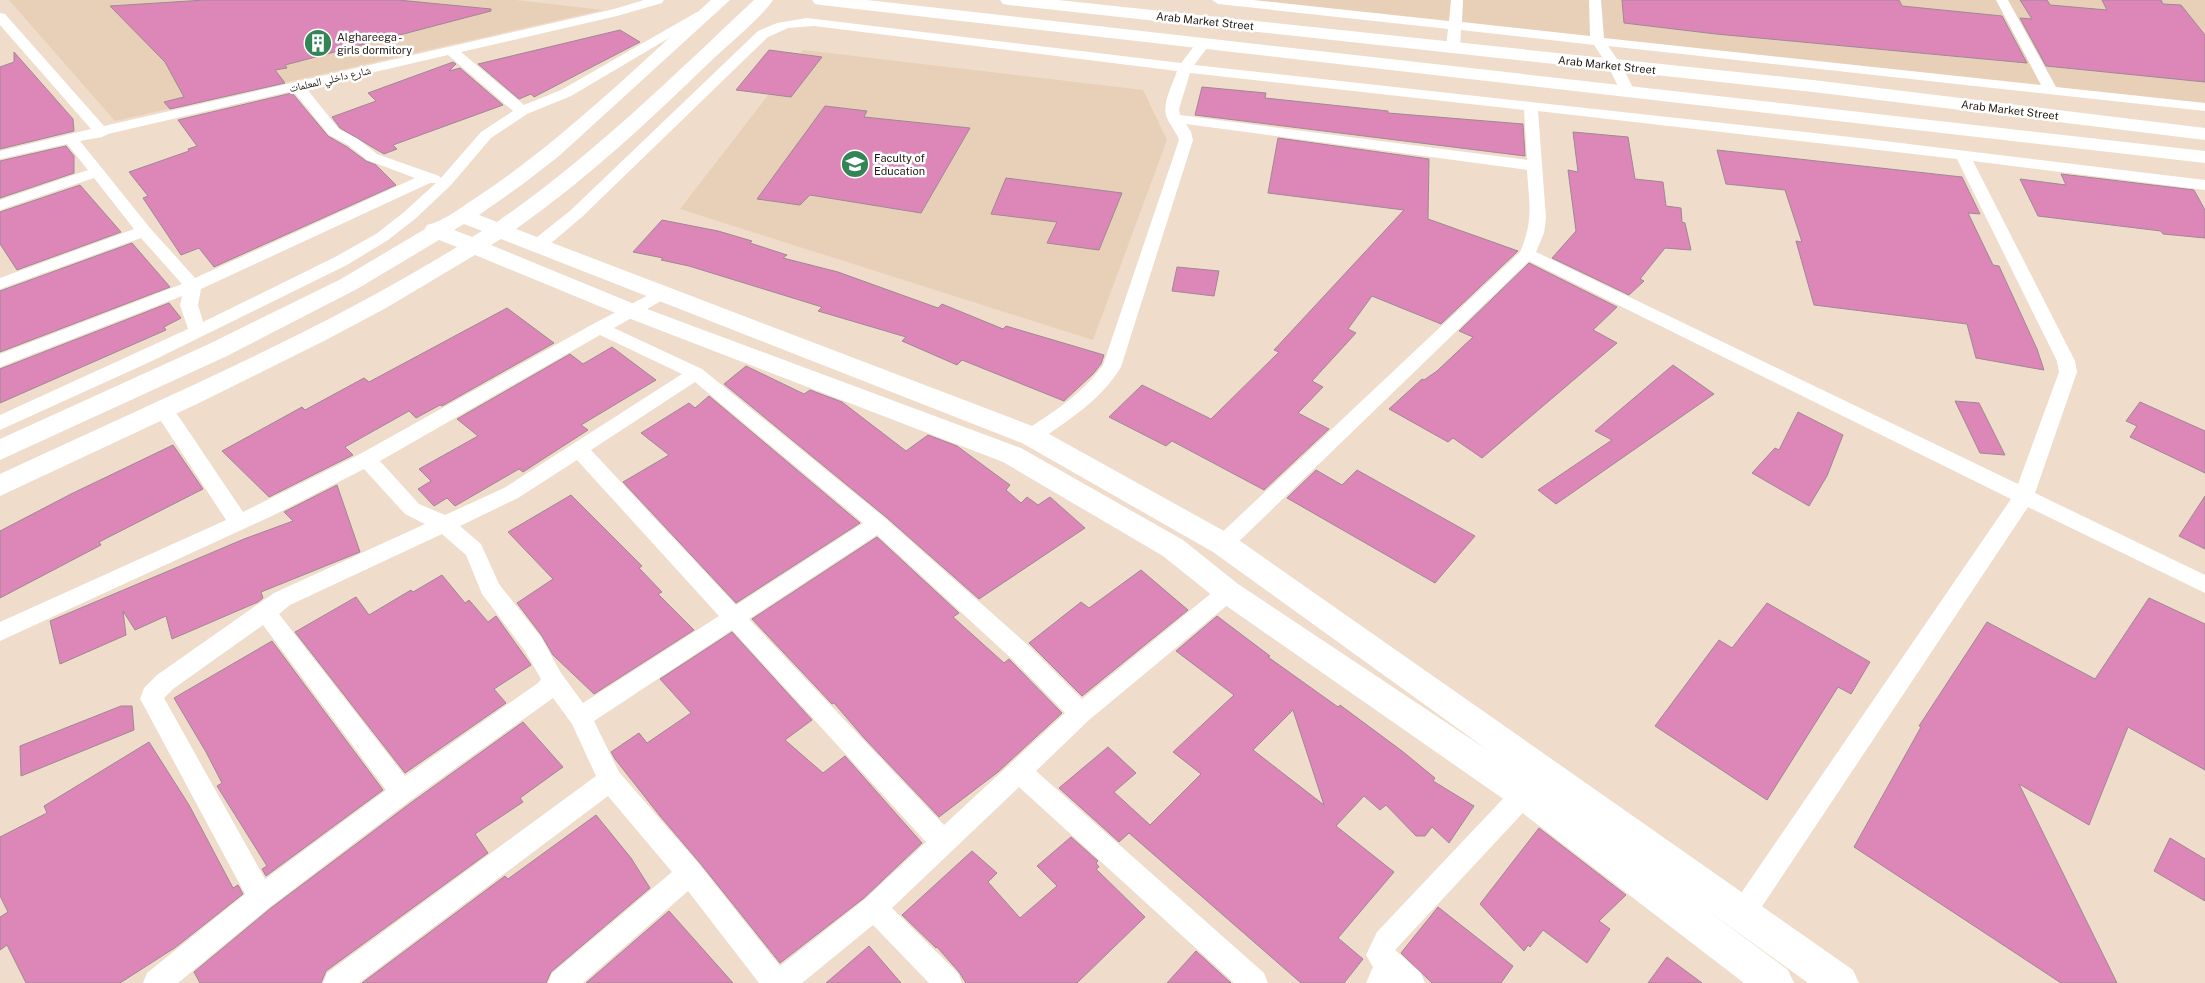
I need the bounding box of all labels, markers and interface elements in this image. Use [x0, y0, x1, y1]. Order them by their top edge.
street label: Arab Market Street [1156, 10, 1254, 32]
building icon: Alghareega - girls dormitory [303, 28, 333, 58]
place label: Alghareega - girls dormitory [337, 31, 412, 56]
street label: Arab Market Street [1558, 54, 1656, 76]
street label: شارع داخلي المعلمات [288, 64, 373, 97]
street label: Arab Market Street [1961, 98, 2059, 122]
school or university icon: Faculty of Education [840, 149, 870, 179]
place label: Faculty of Education [874, 152, 925, 177]

